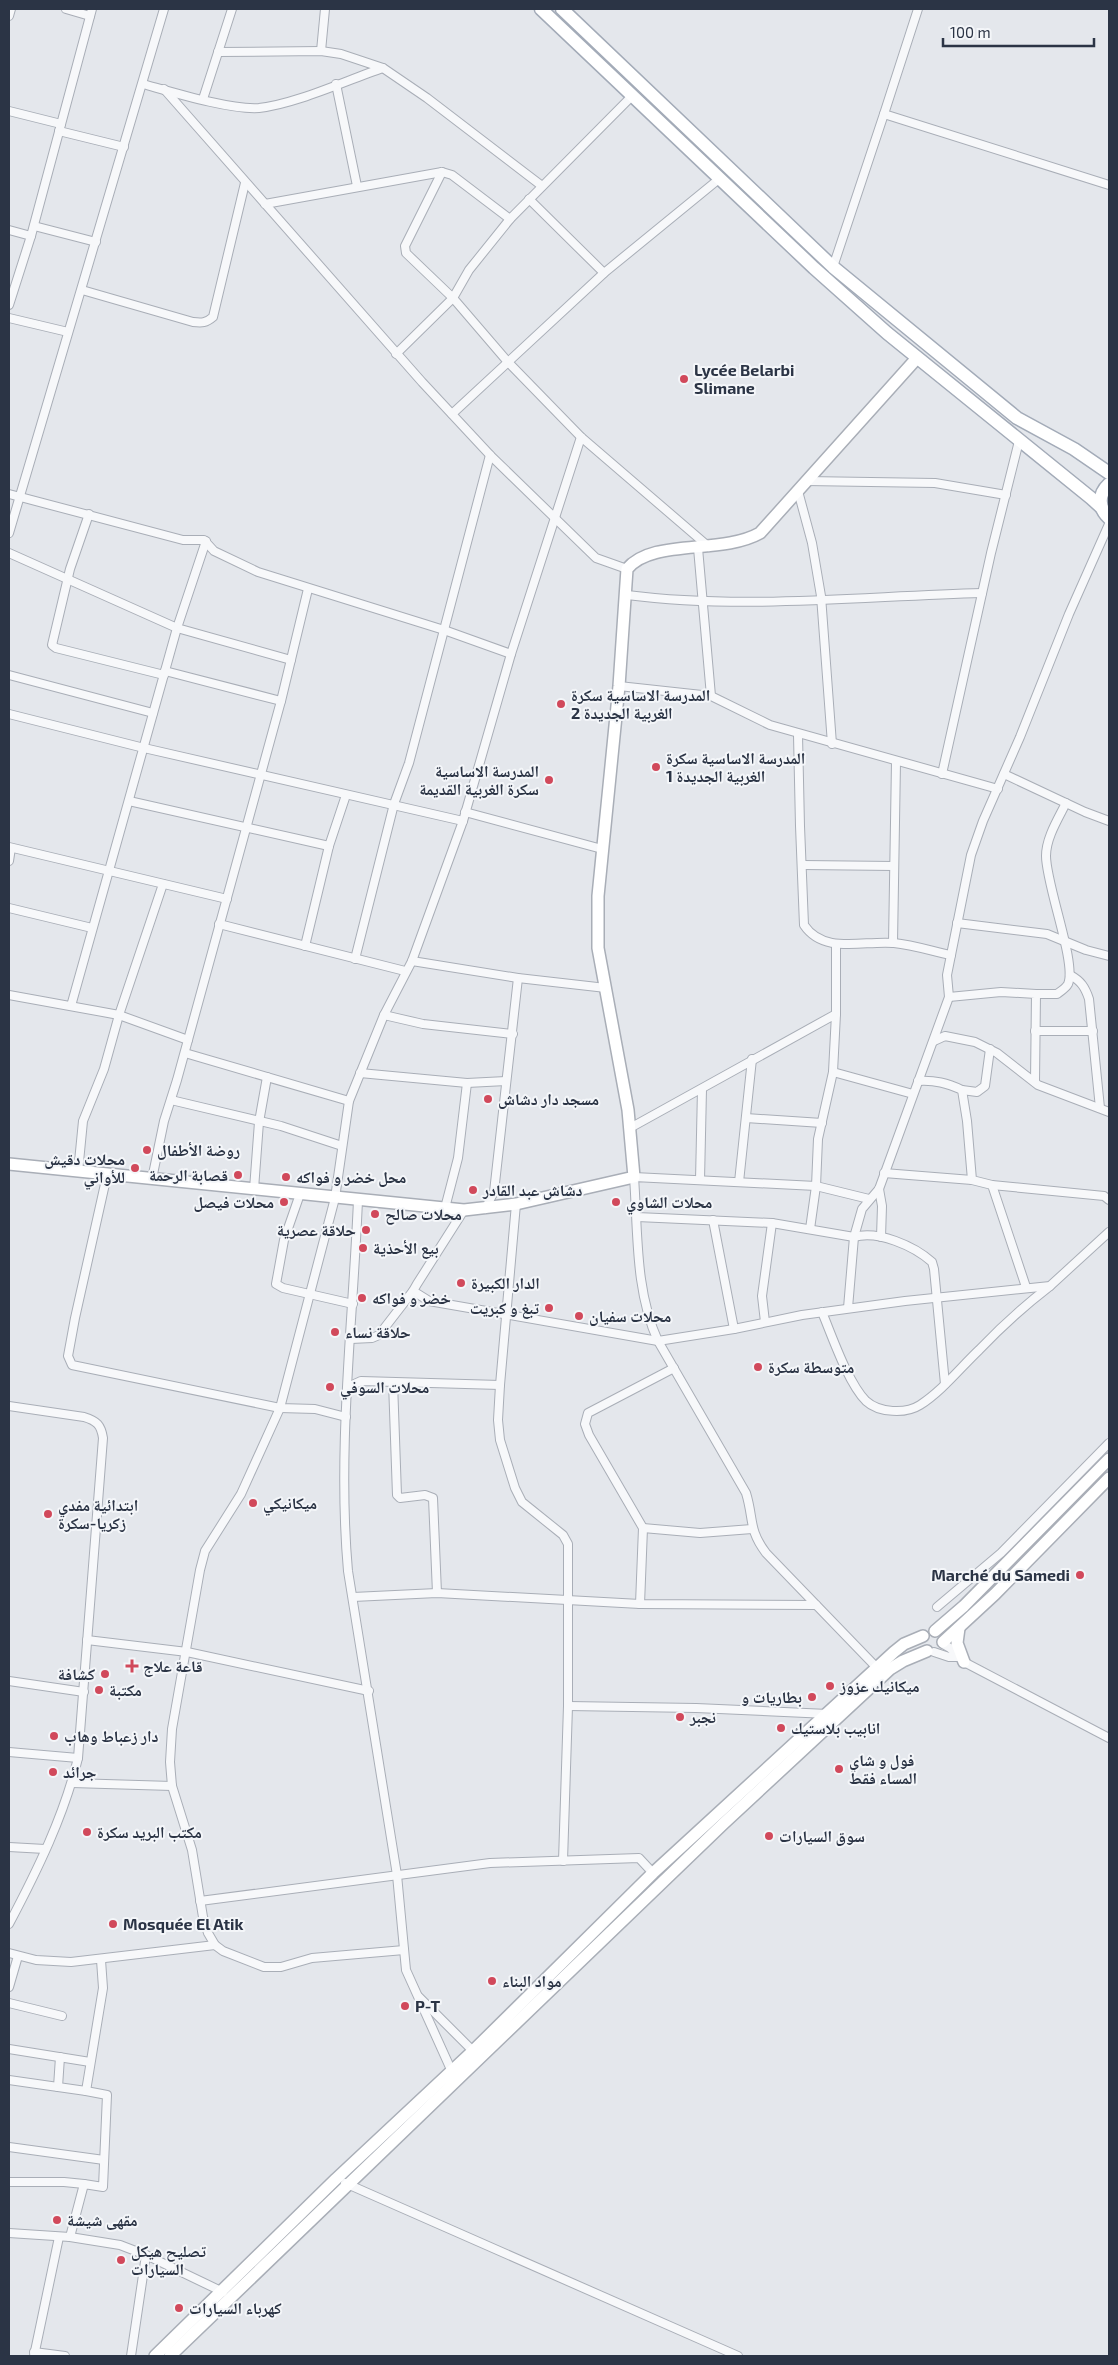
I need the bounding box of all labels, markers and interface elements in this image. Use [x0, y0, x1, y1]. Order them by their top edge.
scale bar [943, 15, 1094, 47]
text: 100 m [950, 23, 991, 41]
place label: Lycée Belarbi Slimane [694, 360, 795, 397]
marker: Lycée Belarbi Slimane [678, 373, 690, 385]
place label: المدرسة الاساسية سكرة الغربية الجديدة 2 [571, 685, 710, 723]
marker: المدرسة الاساسية سكرة الغربية الجديدة 2 [555, 698, 567, 710]
place label: المدرسة الاساسية سكرة الغربية الجديدة 1 [666, 748, 805, 786]
place label: المدرسة الاساسية سكرة الغربية القديمة [419, 761, 539, 799]
marker: المدرسة الاساسية سكرة الغربية الجديدة 1 [650, 761, 662, 773]
marker: المدرسة الاساسية سكرة الغربية القديمة [543, 774, 555, 786]
place label: مسجد دار دشاش [498, 1089, 599, 1109]
marker: مسجد دار دشاش [482, 1093, 494, 1105]
place label: روضة الأطفال [157, 1140, 240, 1160]
marker: روضة الأطفال [141, 1144, 153, 1156]
place label: محلات دقيش للأواني [44, 1149, 125, 1190]
marker: محلات دقيش للأواني [129, 1162, 141, 1174]
place label: قصابة الرحمة [149, 1165, 228, 1185]
place label: محل خضر و فواكه [296, 1167, 406, 1187]
marker: قصابة الرحمة [232, 1169, 244, 1181]
marker: محل خضر و فواكه [280, 1171, 292, 1183]
place label: دشاش عبد القادر [482, 1180, 583, 1200]
marker: دشاش عبد القادر [467, 1184, 479, 1196]
place label: محلات فيصل [193, 1192, 274, 1212]
place label: محلات الشاوي [626, 1192, 712, 1215]
marker: محلات فيصل [278, 1196, 290, 1208]
marker: محلات الشاوي [610, 1196, 622, 1208]
place label: محلات صالح [385, 1204, 462, 1225]
marker: محلات صالح [369, 1208, 381, 1220]
place label: حلاقة عصرية [277, 1220, 356, 1239]
marker: حلاقة عصرية [360, 1224, 372, 1236]
place label: بيع الأحذية [373, 1238, 439, 1259]
marker: بيع الأحذية [357, 1242, 369, 1254]
place label: الدار الكبيرة [471, 1273, 540, 1293]
marker: الدار الكبيرة [455, 1277, 467, 1289]
place label: خضر و فواكه [372, 1288, 451, 1307]
marker: خضر و فواكه [356, 1292, 368, 1304]
place label: تبغ و كبريت [470, 1298, 540, 1319]
marker: تبغ و كبريت [543, 1302, 555, 1314]
place label: محلات سفيان [589, 1306, 671, 1326]
marker: محلات سفيان [573, 1310, 585, 1322]
place label: حلاقة نساء [345, 1322, 411, 1341]
marker: حلاقة نساء [329, 1326, 341, 1338]
place label: متوسطة سكرة [768, 1357, 854, 1376]
marker: متوسطة سكرة [752, 1361, 764, 1373]
place label: محلات السوفي [340, 1377, 429, 1400]
marker: محلات السوفي [324, 1381, 336, 1393]
place label: ميكانيكي [263, 1493, 317, 1516]
place label: ابتدائية مفدي زكريا-سكرة [58, 1495, 138, 1532]
marker: ميكانيكي [247, 1497, 259, 1509]
marker: ابتدائية مفدي زكريا-سكرة [42, 1508, 54, 1520]
place label: Marché du Samedi [931, 1565, 1070, 1584]
marker: Marché du Samedi [1074, 1569, 1086, 1581]
place label: قاعة علاج [143, 1656, 203, 1677]
marker: قاعة علاج [125, 1659, 139, 1673]
place label: كشافة [58, 1664, 95, 1683]
marker: كشافة [99, 1668, 111, 1680]
place label: ميكانيك عزوز [839, 1676, 920, 1695]
place label: مكتبة [109, 1680, 142, 1700]
marker: ميكانيك عزوز [824, 1680, 836, 1692]
marker: مكتبة [93, 1684, 105, 1696]
place label: بطاريات و [741, 1687, 802, 1707]
marker: بطاريات و [806, 1691, 818, 1703]
place label: نجبر [689, 1707, 716, 1727]
marker: نجبر [674, 1711, 686, 1723]
place label: انابيب بلاستيك [791, 1718, 880, 1738]
marker: انابيب بلاستيك [775, 1722, 787, 1734]
place label: دار زعباط وهاب [64, 1726, 158, 1746]
marker: دار زعباط وهاب [48, 1730, 60, 1742]
place label: فول و شاي المساء فقط [849, 1750, 917, 1787]
place label: جرائد [63, 1762, 96, 1781]
marker: فول و شاي المساء فقط [833, 1763, 845, 1775]
marker: جرائد [47, 1766, 59, 1778]
place label: مكتب البريد سكرة [97, 1822, 202, 1842]
marker: مكتب البريد سكرة [81, 1826, 93, 1838]
place label: سوق السيارات [779, 1826, 865, 1846]
marker: سوق السيارات [763, 1830, 775, 1842]
place label: Mosquée El Atik [123, 1914, 244, 1933]
marker: Mosquée El Atik [107, 1918, 119, 1930]
place label: مواد البناء [502, 1971, 562, 1991]
marker: مواد البناء [486, 1975, 498, 1987]
place label: P-T [415, 1996, 441, 2015]
marker: P-T [399, 2000, 411, 2012]
place label: مقهى شيشة [67, 2210, 138, 2230]
marker: مقهى شيشة [51, 2214, 63, 2226]
place label: تصليح هيكل السيارات [131, 2241, 207, 2278]
marker: تصليح هيكل السيارات [115, 2254, 127, 2266]
place label: كهرباء السيارات [189, 2298, 281, 2318]
marker: كهرباء السيارات [173, 2302, 185, 2314]

